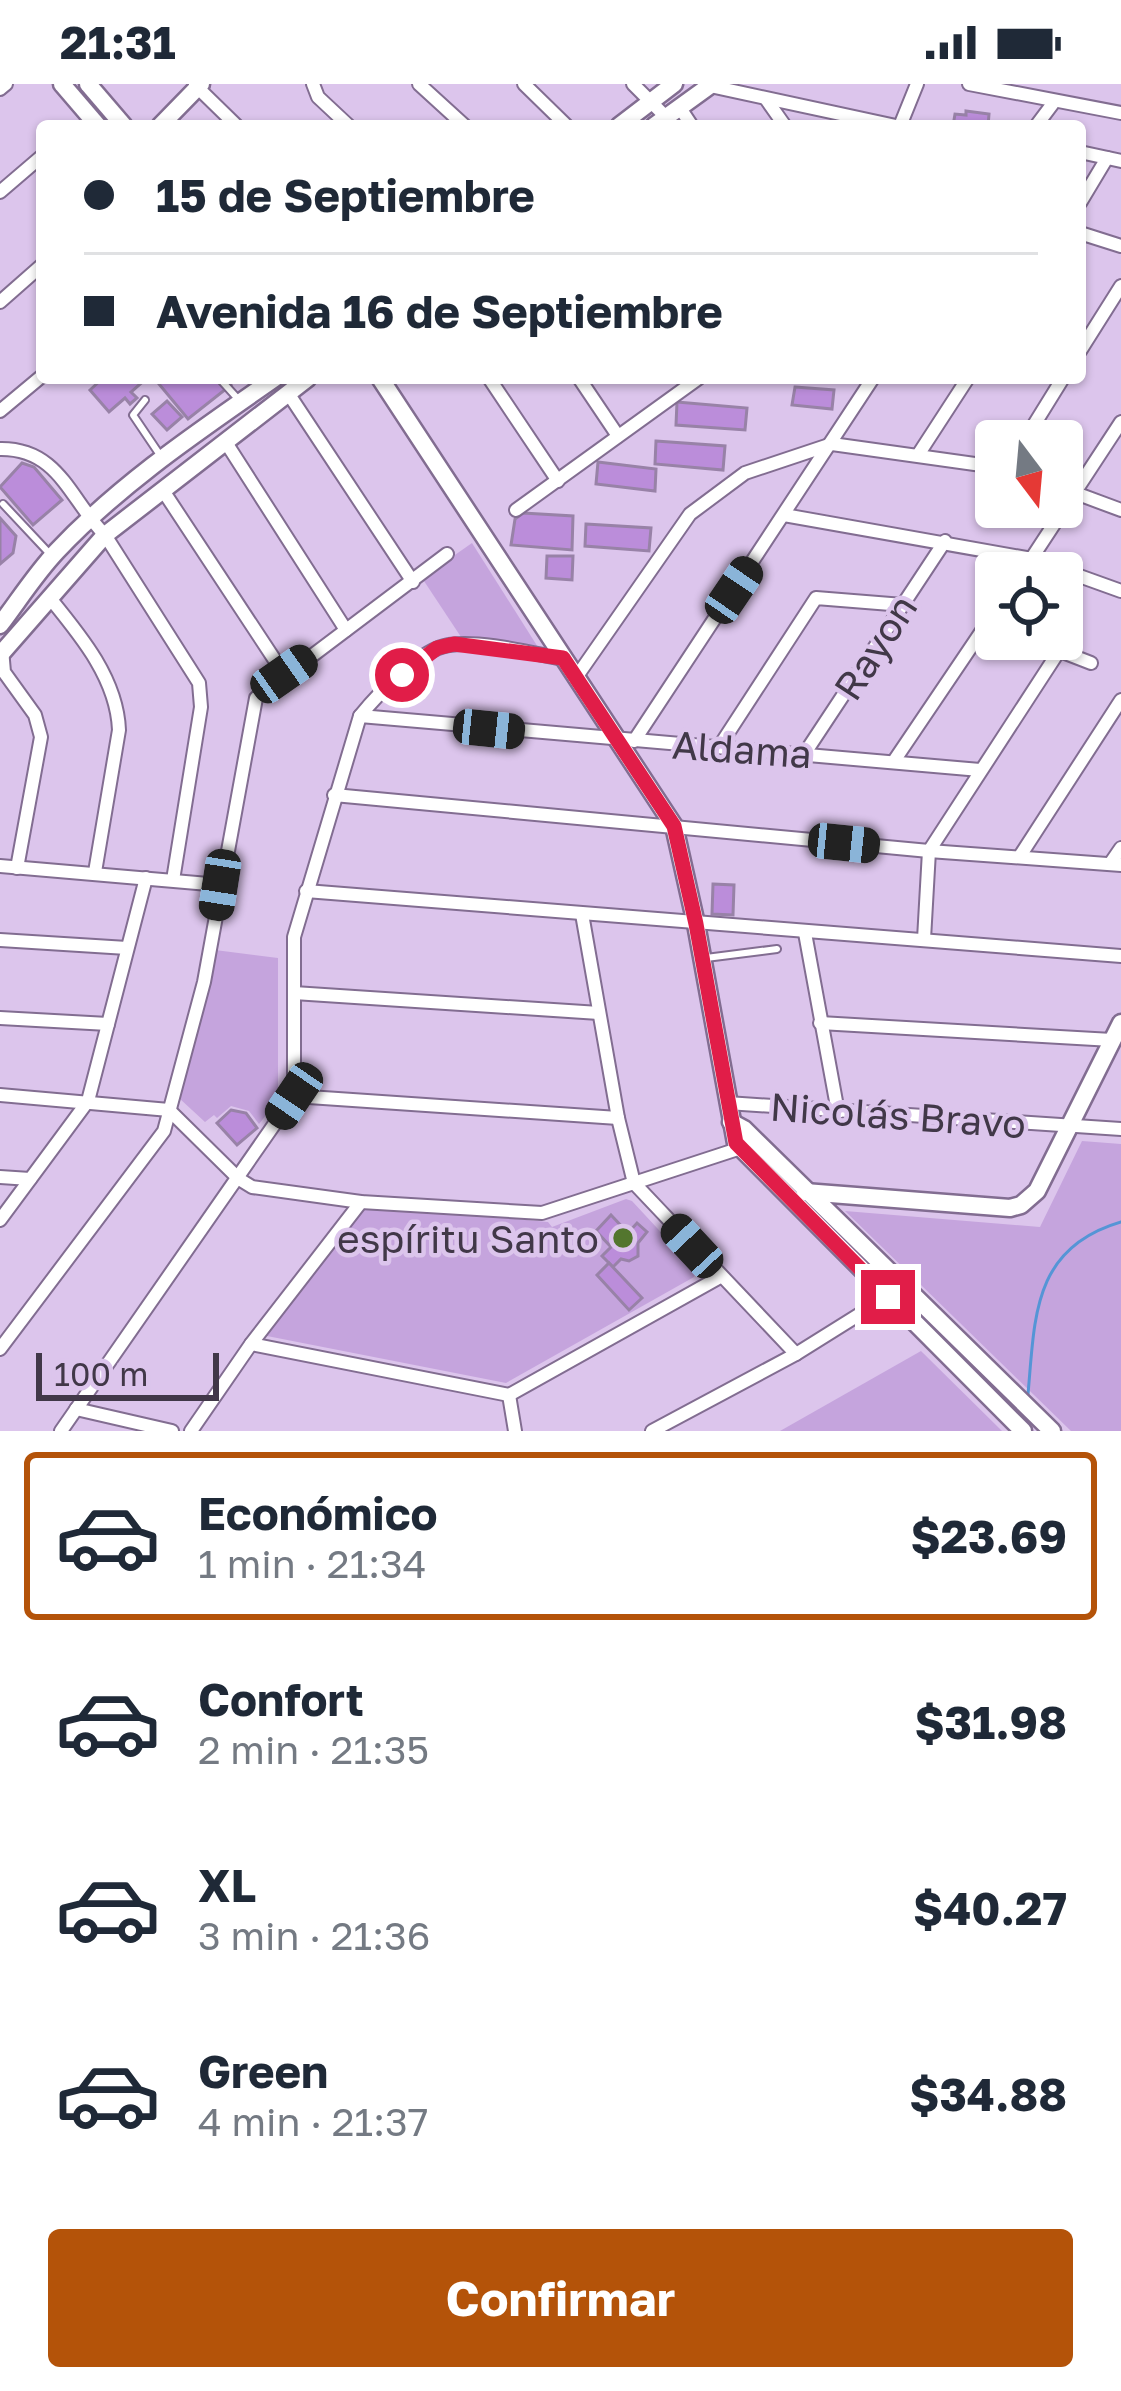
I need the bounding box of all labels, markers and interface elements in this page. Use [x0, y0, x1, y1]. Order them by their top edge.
text: 21:31 [60, 15, 176, 69]
text: 15 de Septiembre [156, 168, 535, 222]
text: Avenida 16 de Septiembre [156, 284, 723, 338]
north arrow [975, 420, 1083, 528]
map controls [975, 420, 1083, 660]
car [699, 550, 769, 630]
button: locate [975, 552, 1083, 660]
street label: Rayon [824, 586, 926, 708]
car [244, 639, 324, 709]
route start [375, 648, 429, 702]
car [451, 707, 527, 751]
street label: Aldama [671, 721, 813, 777]
car [806, 821, 882, 865]
car [197, 847, 243, 923]
car [259, 1056, 329, 1136]
street label: Nicolás Bravo [768, 1083, 1028, 1147]
car [654, 1207, 730, 1285]
place label: espíritu Santo [337, 1215, 599, 1262]
marker: espíritu Santo [610, 1225, 636, 1251]
route end [861, 1270, 915, 1324]
scale bar [36, 1347, 219, 1400]
text: 100 m [54, 1354, 148, 1393]
icon: car [54, 1482, 162, 1590]
text: Económico [198, 1486, 438, 1540]
text: $23.69 [910, 1509, 1067, 1563]
text: 1 min · 21:34 [198, 1540, 427, 1587]
icon: car [54, 1668, 162, 1776]
text: Confort [198, 1672, 364, 1726]
text: $31.98 [914, 1695, 1067, 1749]
text: 2 min · 21:35 [198, 1726, 429, 1773]
icon: car [54, 1854, 162, 1962]
text: XL [198, 1858, 256, 1912]
text: $40.27 [913, 1881, 1067, 1935]
text: 3 min · 21:36 [198, 1912, 430, 1959]
icon: car [54, 2040, 162, 2148]
text: Green [198, 2044, 328, 2098]
text: $34.88 [909, 2067, 1067, 2121]
text: 4 min · 21:37 [198, 2098, 428, 2145]
button: Confirmar [48, 2229, 1073, 2367]

